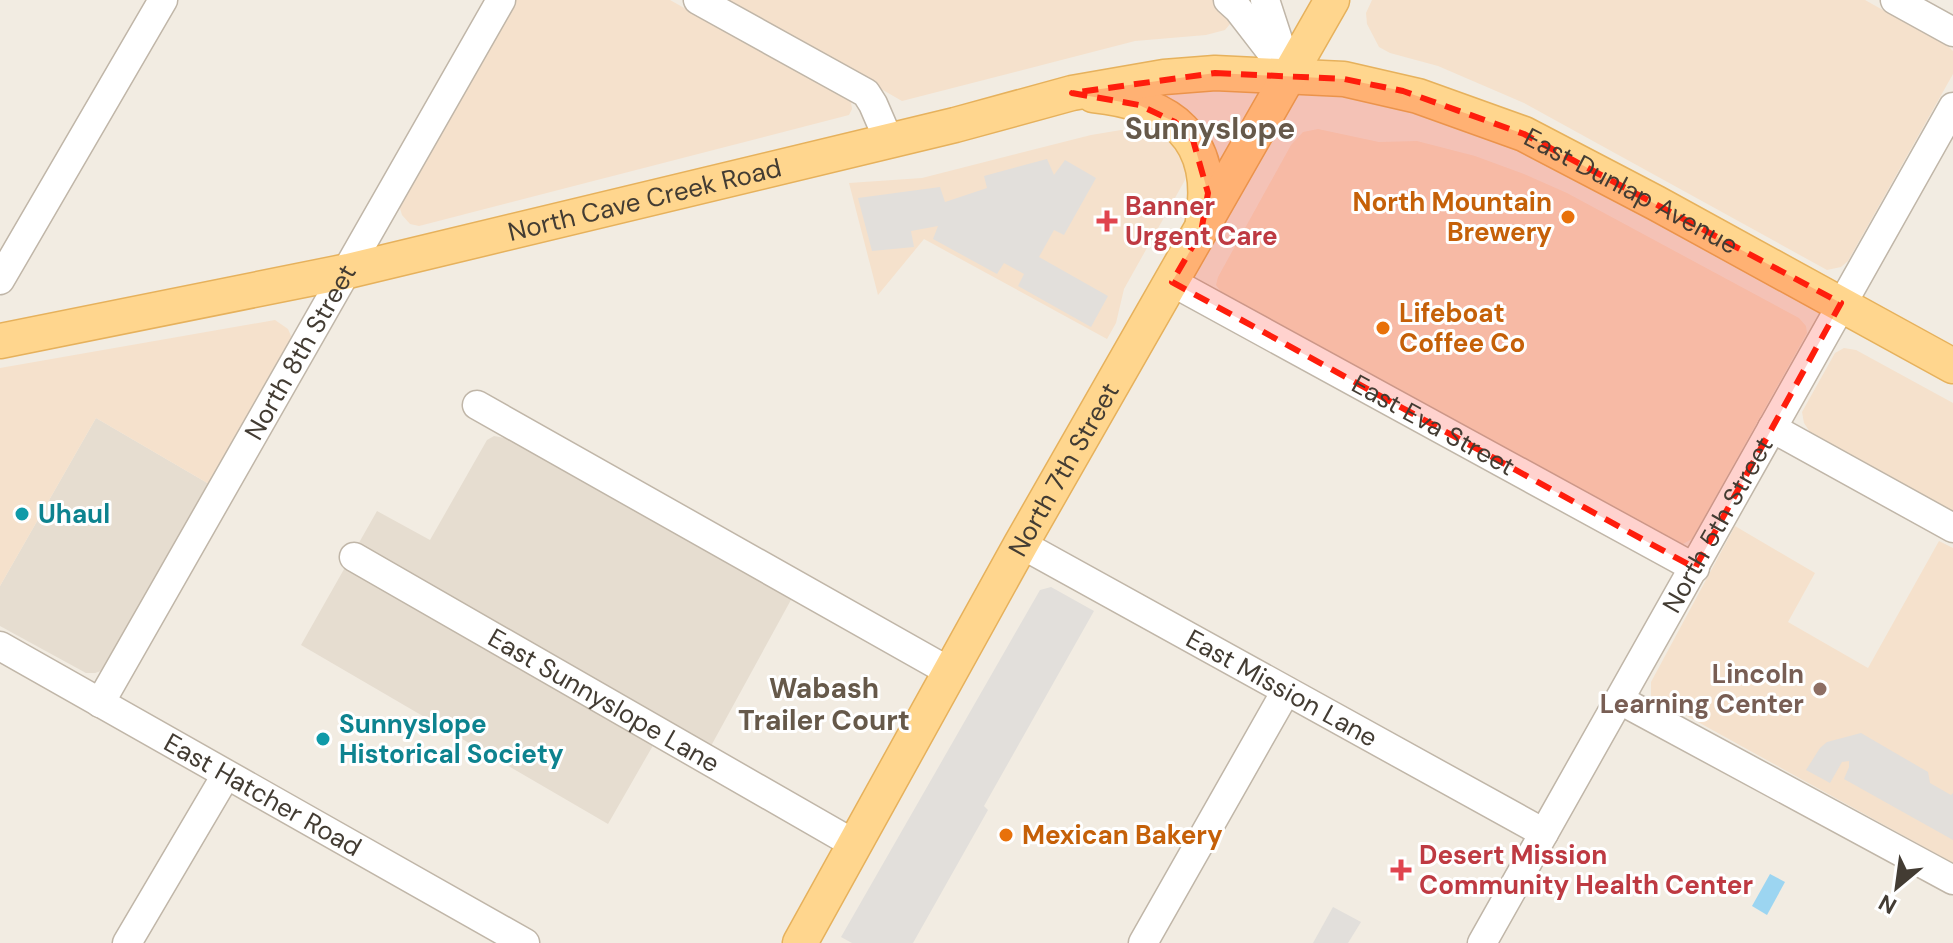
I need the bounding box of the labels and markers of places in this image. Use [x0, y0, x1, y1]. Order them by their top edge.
place label: North Mountain Brewery [1353, 185, 1552, 249]
place label: Banner Urgent Care [1125, 189, 1278, 253]
marker: North Mountain Brewery [1559, 208, 1577, 226]
marker: Banner Urgent Care [1096, 210, 1118, 232]
place label: Lifeboat Coffee Co [1399, 296, 1525, 360]
marker: Lifeboat Coffee Co [1374, 319, 1392, 337]
place label: Uhaul [38, 497, 110, 531]
marker: Uhaul [13, 505, 31, 523]
place label: Lincoln Learning Center [1600, 657, 1804, 721]
marker: Lincoln Learning Center [1811, 680, 1829, 698]
place label: Sunnyslope Historical Society [339, 707, 564, 771]
marker: Sunnyslope Historical Society [314, 730, 332, 748]
place label: Mexican Bakery [1022, 818, 1223, 852]
marker: Mexican Bakery [997, 826, 1015, 844]
place label: Desert Mission Community Health Center [1419, 838, 1754, 902]
marker: Desert Mission Community Health Center [1390, 859, 1412, 881]

